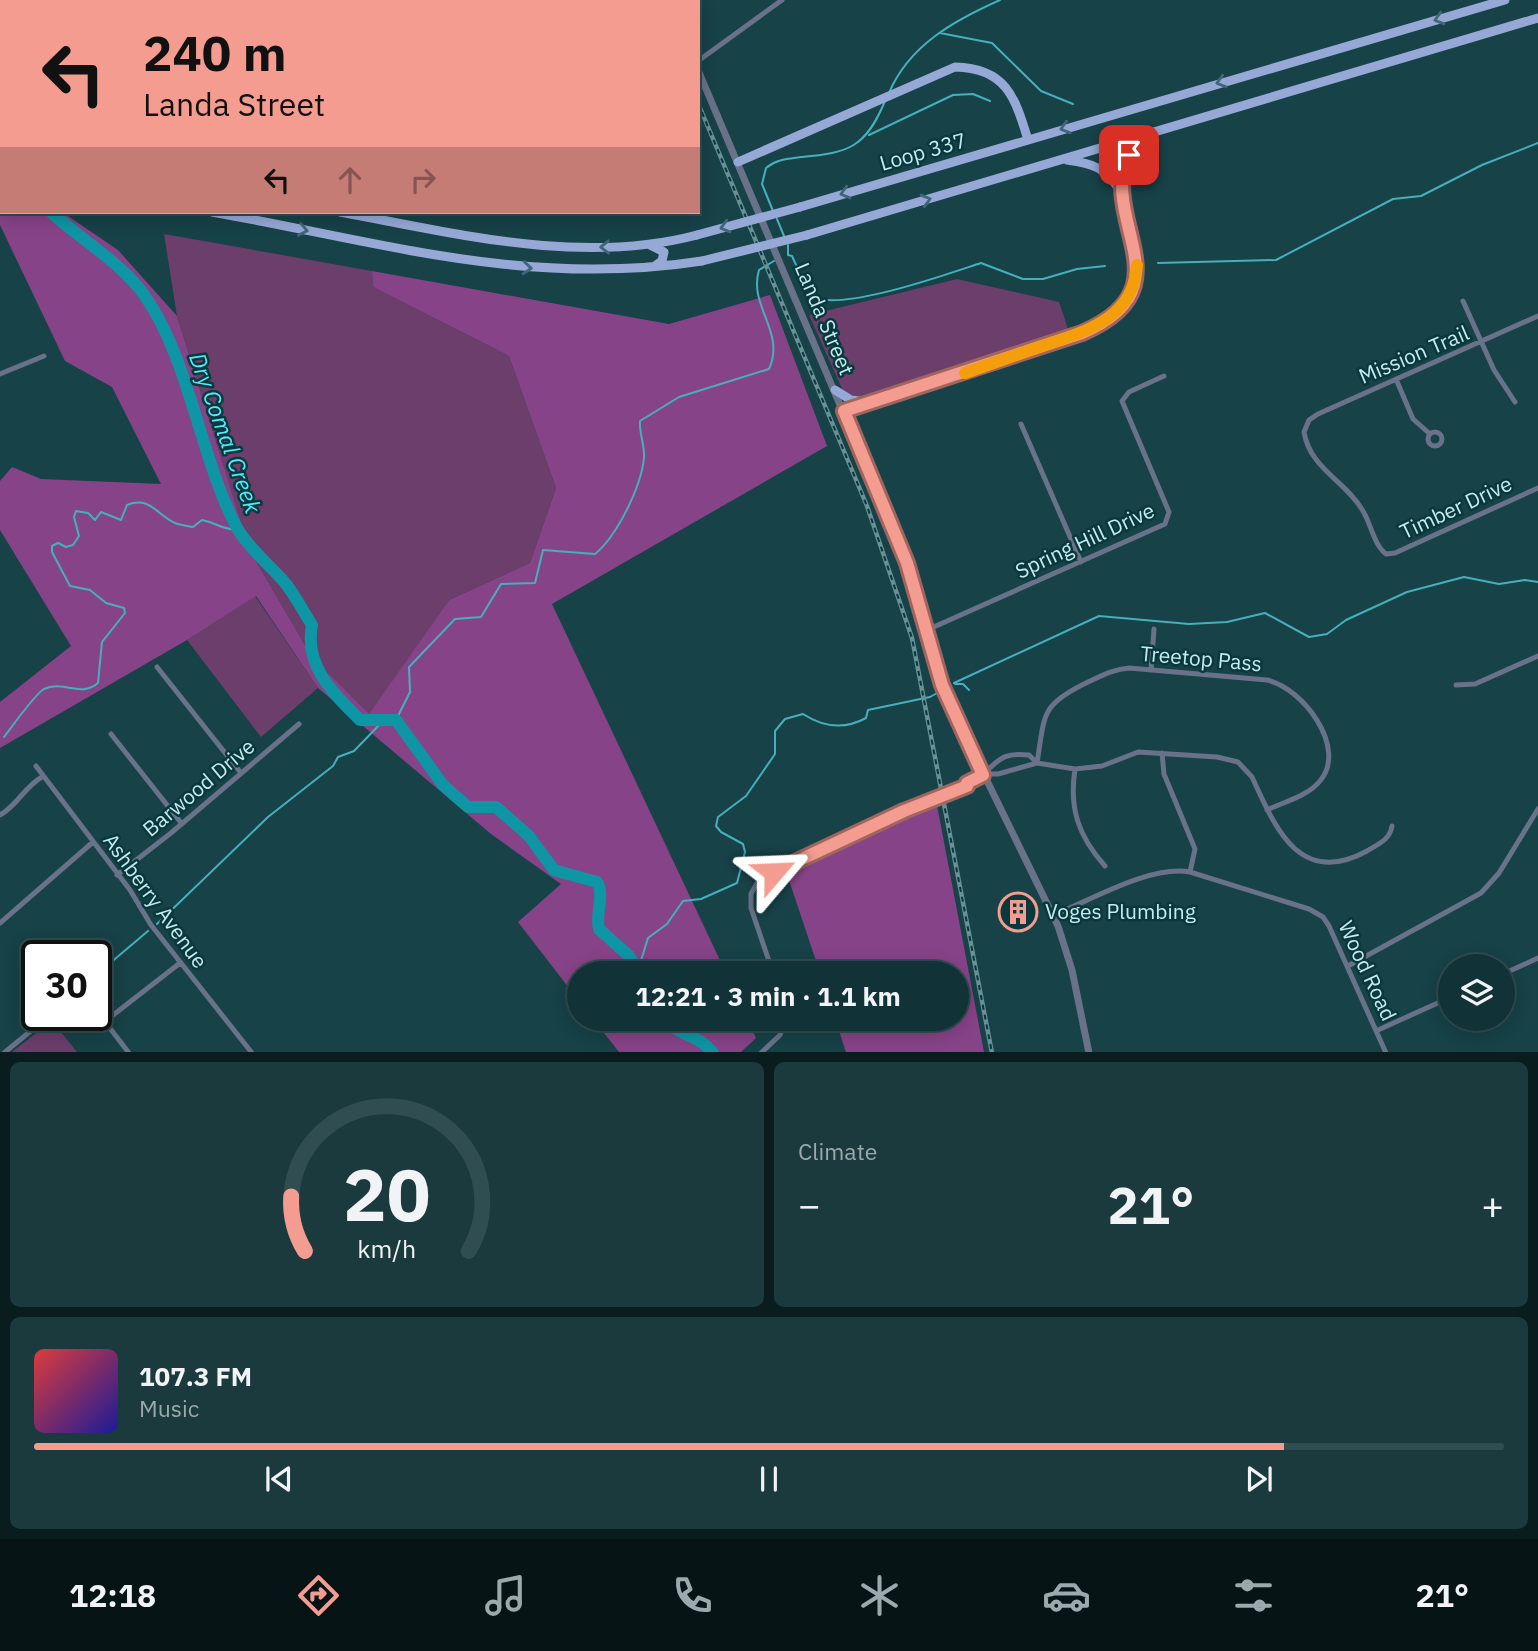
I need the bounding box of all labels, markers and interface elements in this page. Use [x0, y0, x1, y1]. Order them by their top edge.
one-way arrow [1433, 11, 1445, 25]
text: 240 m [143, 21, 287, 84]
icon: left [28, 28, 119, 119]
one-way arrow [1215, 74, 1227, 88]
text: Landa Street [143, 83, 325, 125]
one-way arrow [1060, 120, 1072, 135]
street label: Loop 337 [876, 125, 969, 177]
pin [1099, 125, 1159, 185]
icon: arrive [1110, 136, 1148, 174]
icon: left [258, 161, 296, 199]
icon: ahead [331, 161, 369, 199]
icon: right [404, 161, 442, 199]
one-way arrow [840, 185, 852, 200]
one-way arrow [920, 194, 932, 209]
one-way arrow [719, 219, 731, 234]
one-way arrow [297, 221, 309, 236]
one-way arrow [599, 239, 609, 255]
street label: Landa Street [789, 258, 861, 379]
one-way arrow [522, 260, 533, 275]
street label: Mission Trail [1354, 318, 1473, 390]
water label: Dry Comal Creek [183, 348, 269, 518]
street label: Timber Drive [1395, 469, 1516, 545]
street label: Spring Hill Drive [1010, 496, 1159, 585]
street label: Treetop Pass [1139, 639, 1263, 677]
street label: Barwood Drive [136, 732, 260, 842]
street label: Ashberry Avenue [97, 827, 214, 974]
position arrow [737, 835, 811, 909]
building icon: Voges Plumbing [997, 891, 1039, 933]
place label: Voges Plumbing [1045, 897, 1196, 925]
street label: Wood Road [1333, 916, 1403, 1025]
speed limit sign: 30 [21, 940, 112, 1031]
map controls [1438, 954, 1515, 1031]
button: layers [1438, 954, 1515, 1031]
text: 12:21 · 3 min · 1.1 km [635, 979, 901, 1013]
text: Climate [798, 1136, 877, 1166]
text: 20 [343, 1146, 431, 1241]
text: 21° [1108, 1171, 1194, 1238]
text: − [798, 1180, 821, 1229]
text: + [1481, 1180, 1504, 1229]
text: km/h [358, 1231, 416, 1264]
text: 107.3 FM [139, 1359, 252, 1393]
text: Music [139, 1393, 199, 1423]
icon: previous [260, 1460, 298, 1498]
icon: pause [750, 1460, 788, 1498]
icon: next [1240, 1460, 1278, 1498]
icon: directions [294, 1571, 343, 1620]
icon: music [481, 1571, 530, 1620]
icon: phone [668, 1571, 717, 1620]
icon: climate [855, 1571, 904, 1620]
icon: car [1042, 1571, 1091, 1620]
icon: filters [1229, 1571, 1278, 1620]
text: 12:18 [69, 1574, 156, 1616]
text: 21° [1416, 1574, 1469, 1616]

